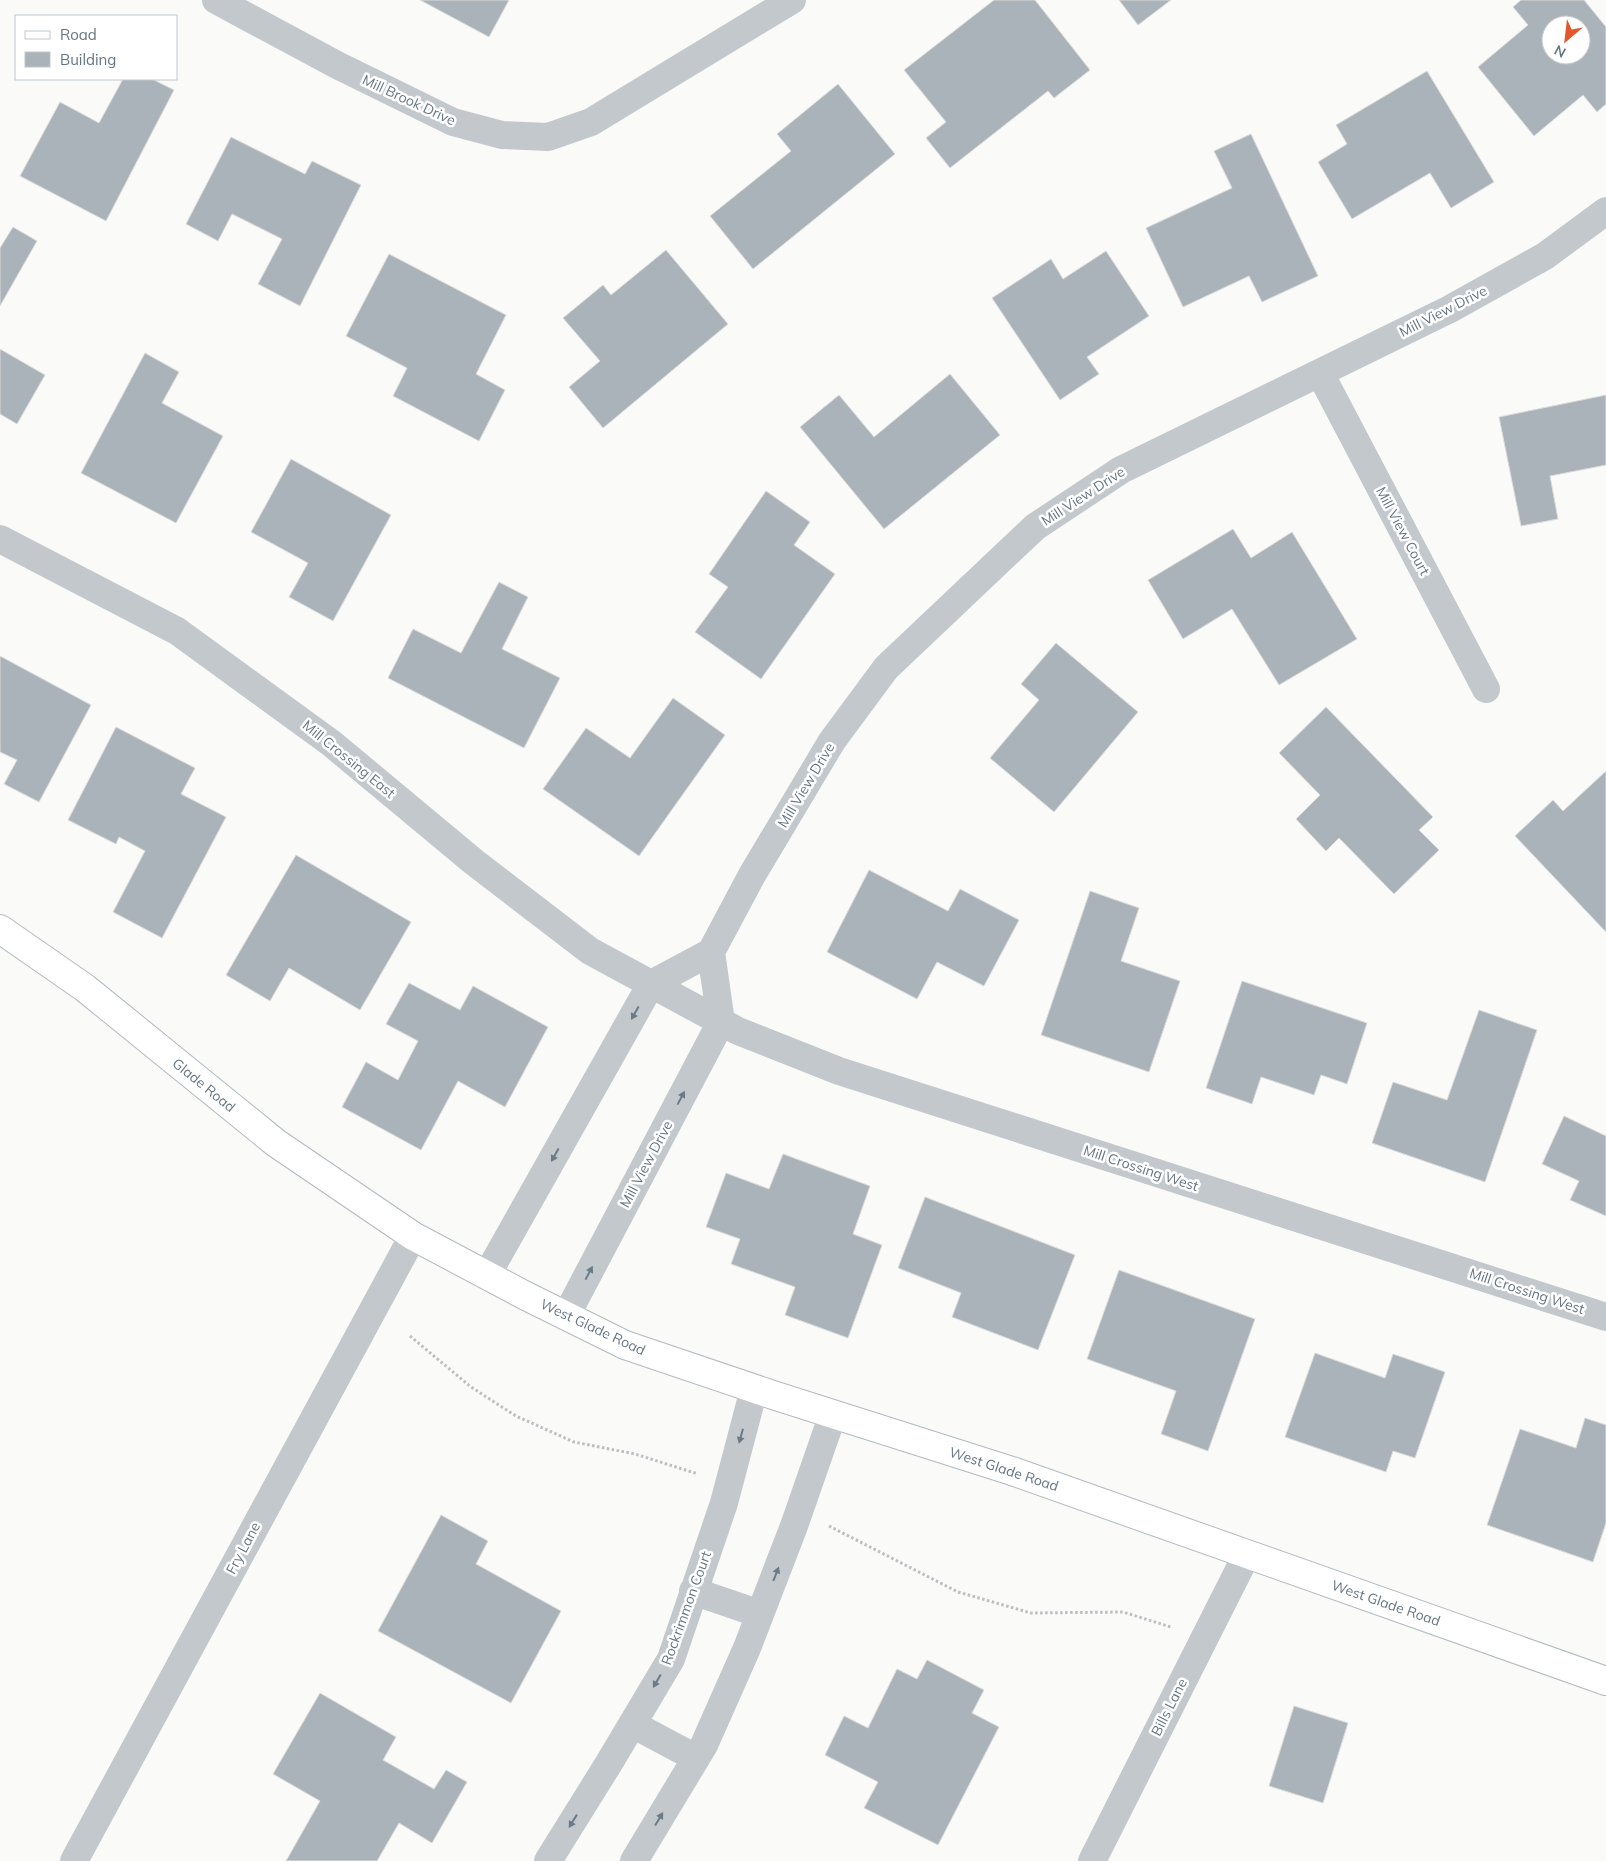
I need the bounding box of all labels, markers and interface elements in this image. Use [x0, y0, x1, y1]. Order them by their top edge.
legend [15, 15, 178, 80]
north arrow [1541, 15, 1591, 65]
text: Road [60, 25, 97, 44]
text: N [1551, 41, 1569, 62]
text: Building [60, 50, 116, 69]
street label: Mill Brook Drive [359, 71, 459, 129]
street label: Mill View Drive [1396, 281, 1490, 341]
street label: Mill View Drive [1038, 462, 1128, 530]
street label: Mill View Court [1372, 484, 1434, 578]
street label: Mill Crossing East [299, 716, 399, 802]
street label: Mill View Drive [774, 739, 838, 831]
one-way arrow [630, 1006, 639, 1020]
street label: Glade Road [169, 1054, 239, 1116]
one-way arrow [677, 1091, 685, 1105]
street label: Mill View Drive [616, 1117, 676, 1211]
street label: Mill Crossing West [1081, 1141, 1201, 1195]
one-way arrow [551, 1147, 559, 1162]
street label: Mill Crossing West [1467, 1264, 1587, 1318]
one-way arrow [585, 1265, 593, 1280]
street label: West Glade Road [538, 1295, 648, 1359]
one-way arrow [737, 1428, 745, 1443]
street label: West Glade Road [947, 1443, 1061, 1495]
street label: Fry Lane [222, 1519, 264, 1577]
street label: Rockrimmon Court [657, 1548, 715, 1667]
one-way arrow [773, 1566, 780, 1581]
street label: West Glade Road [1329, 1576, 1443, 1630]
one-way arrow [653, 1674, 661, 1689]
street label: Bills Lane [1147, 1675, 1191, 1739]
one-way arrow [655, 1813, 664, 1826]
one-way arrow [568, 1814, 578, 1827]

